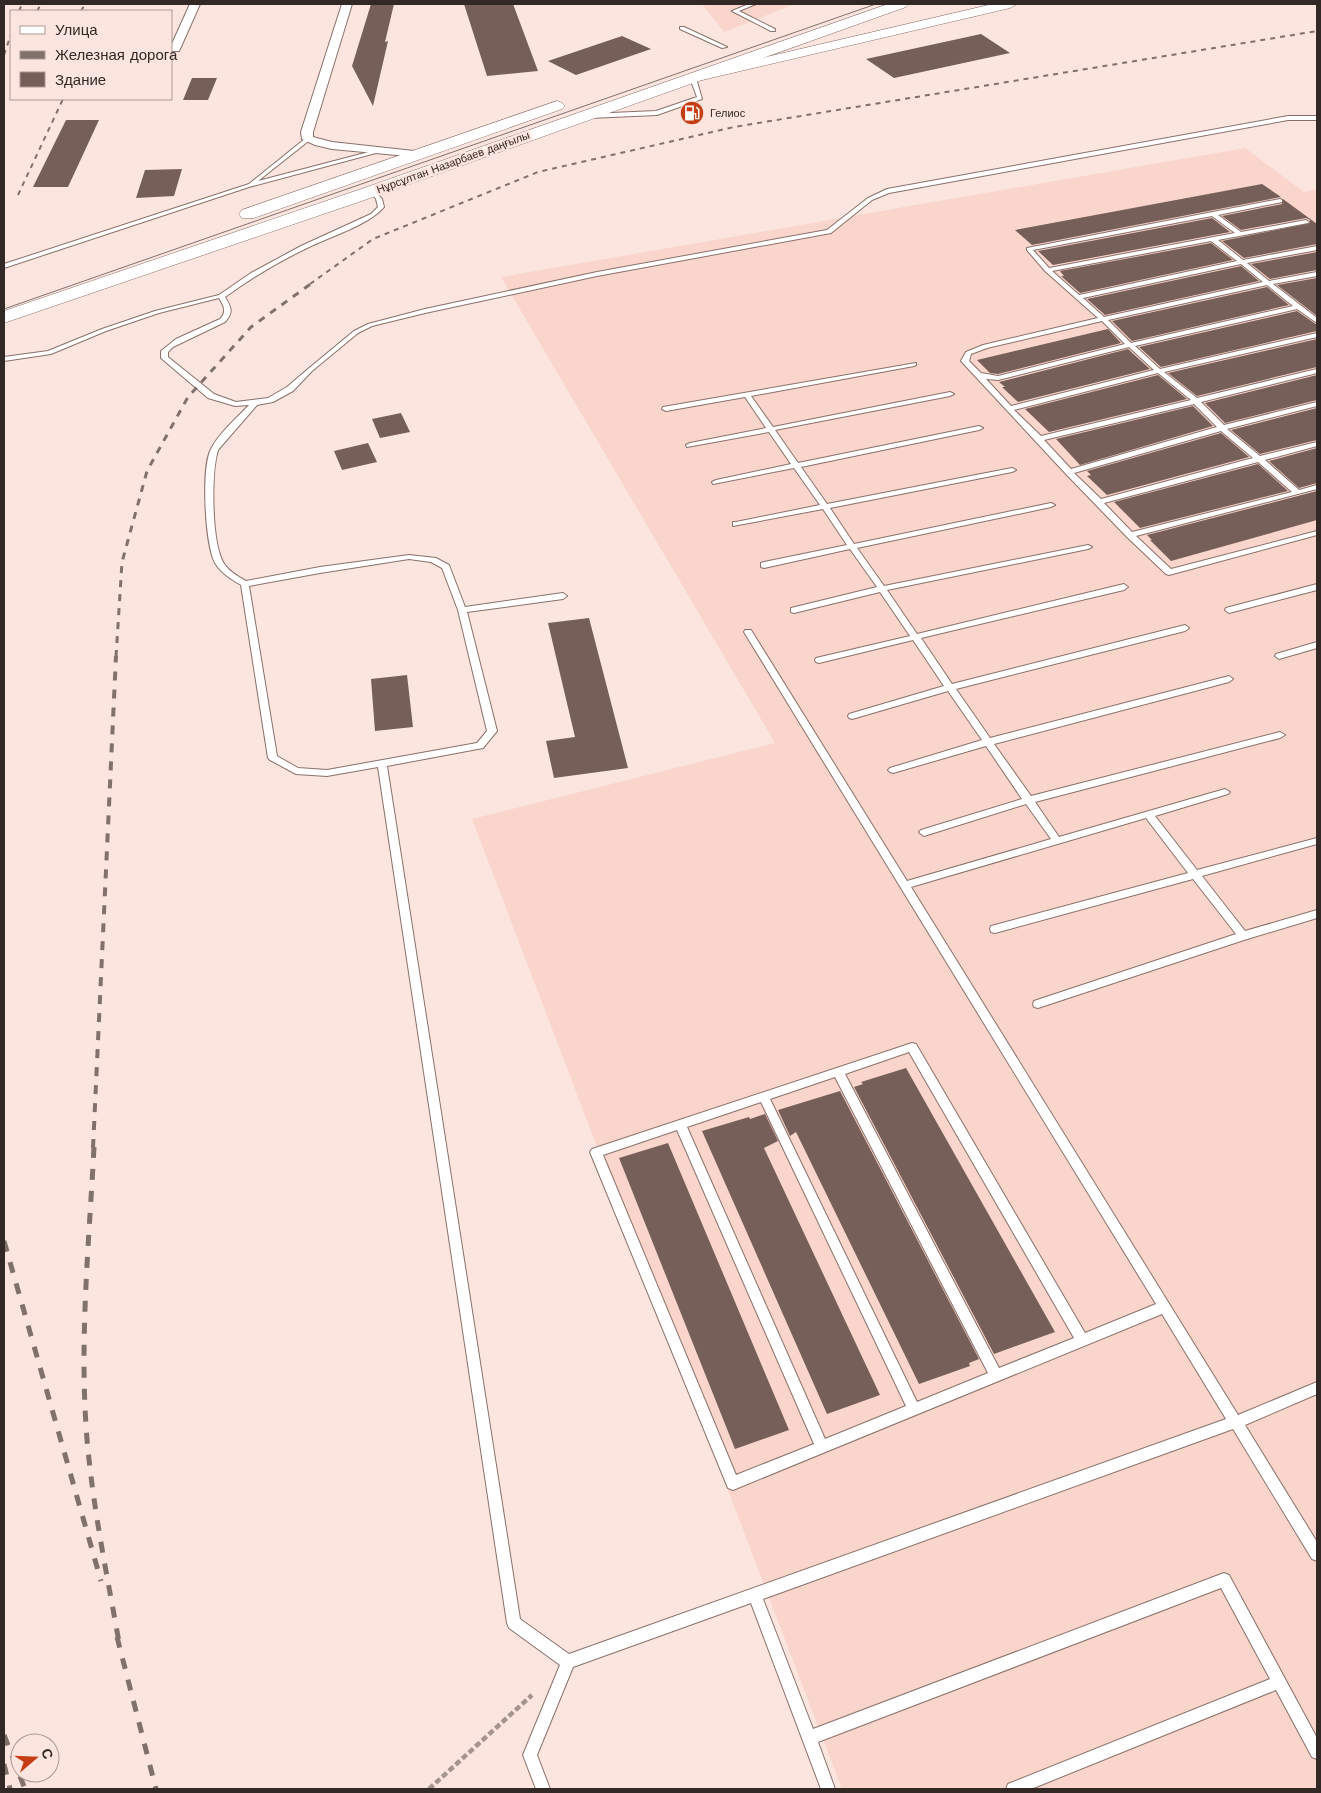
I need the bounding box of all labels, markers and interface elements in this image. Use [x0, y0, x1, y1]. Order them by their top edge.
legend [10, 10, 172, 100]
text: Улица [55, 21, 98, 39]
text: Железная дорога [55, 46, 178, 64]
text: Здание [55, 71, 106, 89]
fuel station icon: Гелиос [679, 100, 705, 126]
place label: Гелиос [710, 107, 746, 120]
street label: Нұрсұлтан Назарбаев даңғылы [375, 129, 531, 196]
north arrow [10, 1733, 60, 1783]
text: С [38, 1746, 57, 1761]

